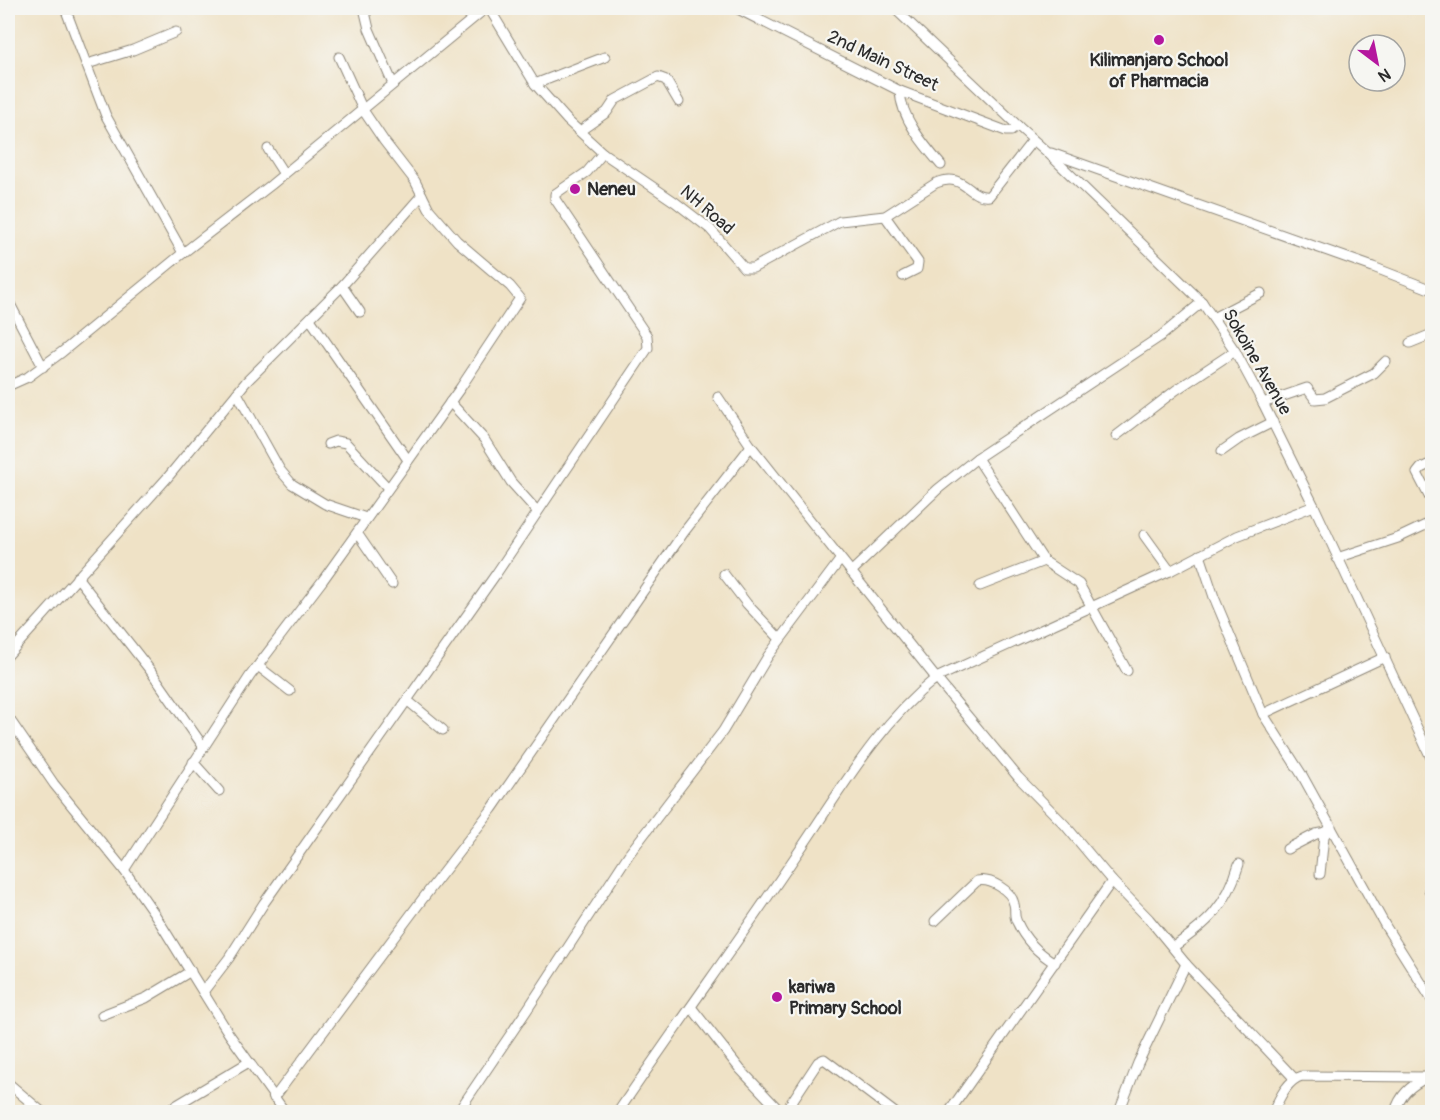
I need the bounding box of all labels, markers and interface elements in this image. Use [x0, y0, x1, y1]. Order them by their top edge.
street label: 2nd Main Street [824, 25, 943, 97]
marker: Kilimanjaro School of Pharmacia [1152, 33, 1166, 47]
north arrow [1347, 33, 1407, 93]
place label: Kilimanjaro School of Pharmacia [1090, 49, 1228, 93]
text: N [1374, 64, 1394, 86]
place label: Neneu [587, 178, 636, 201]
street label: NH Road [675, 180, 739, 240]
marker: Neneu [568, 182, 582, 196]
street label: Sokoine Avenue [1217, 305, 1297, 419]
place label: kariwa Primary School [788, 976, 902, 1020]
marker: kariwa Primary School [770, 990, 784, 1004]

